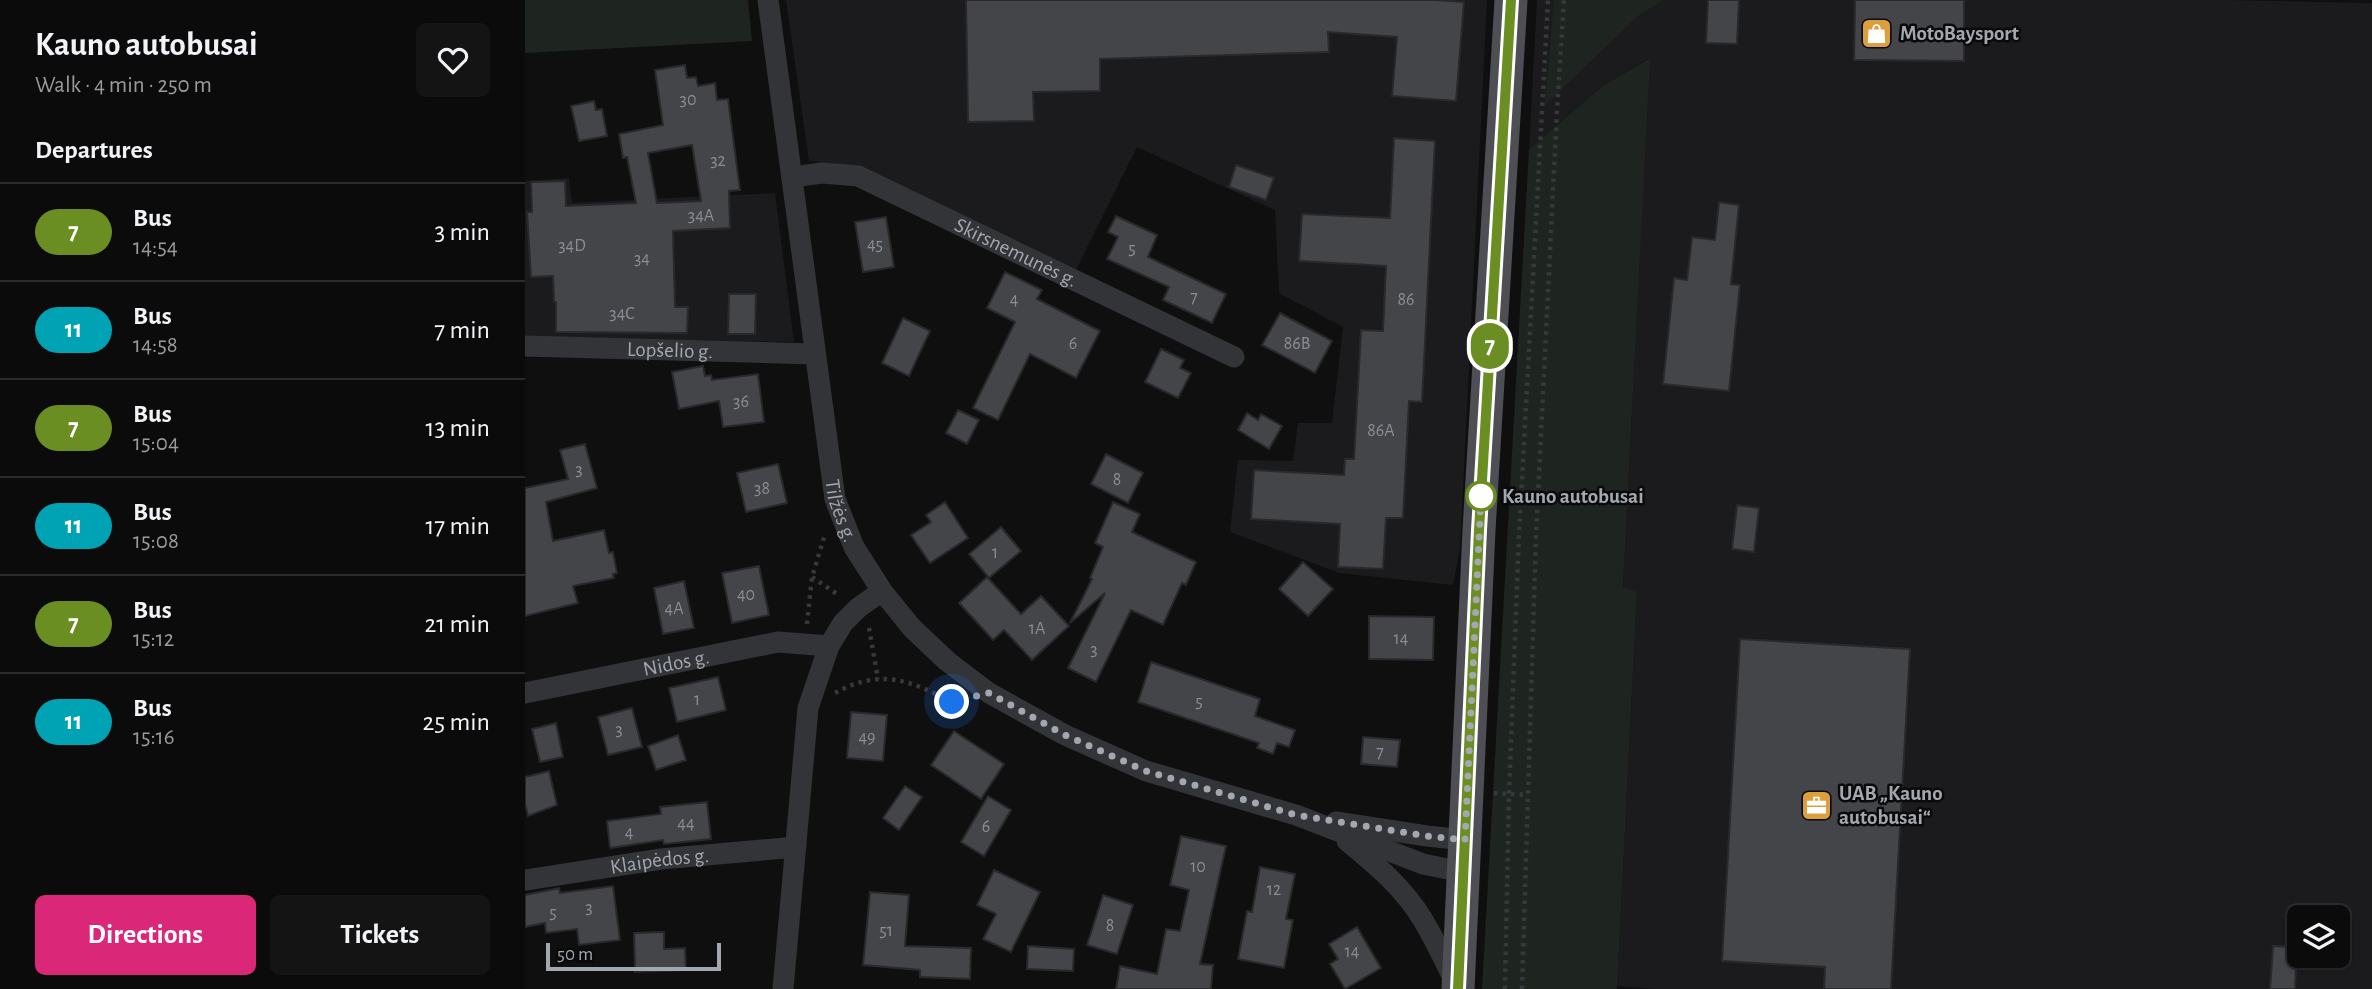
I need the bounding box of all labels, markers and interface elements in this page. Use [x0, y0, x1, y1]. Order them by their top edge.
shop icon: MotoBaysport [1860, 16, 1894, 50]
button: heart [416, 23, 490, 97]
place label: MotoBaysport [1900, 23, 2019, 44]
text: Kauno autobusai [35, 29, 258, 62]
text: Walk · 4 min · 250 m [35, 74, 212, 97]
house number: 30 [680, 91, 696, 109]
text: Departures [35, 137, 153, 163]
house number: 32 [710, 152, 726, 170]
text: Bus [133, 205, 172, 231]
house number: 34A [688, 207, 715, 225]
street label: Skirsnemunės g. [951, 214, 1081, 291]
text: 3 min [434, 219, 490, 245]
text: 7 [68, 220, 79, 244]
text: 14:54 [133, 236, 178, 259]
house number: 45 [867, 236, 883, 254]
house number: 34D [558, 237, 586, 255]
house number: 5 [1128, 240, 1136, 258]
house number: 34 [634, 250, 650, 268]
house number: 7 [1190, 289, 1198, 307]
house number: 4 [1010, 291, 1019, 309]
house number: 86 [1398, 291, 1415, 309]
text: Bus [133, 303, 172, 329]
house number: 34C [609, 305, 635, 323]
text: 7 min [434, 317, 490, 343]
text: 11 [65, 318, 82, 342]
line badge: 7 [1467, 323, 1513, 369]
text: 14:58 [133, 334, 178, 357]
text: 7 [1485, 334, 1495, 358]
house number: 6 [1069, 335, 1077, 353]
house number: 86B [1284, 335, 1310, 353]
street label: Lopšelio g. [627, 339, 713, 362]
house number: 36 [733, 393, 749, 411]
text: Bus [133, 401, 172, 427]
text: 13 min [426, 415, 490, 441]
text: 7 [68, 416, 79, 440]
house number: 86A [1367, 422, 1395, 440]
text: 15:04 [133, 432, 179, 455]
house number: 3 [575, 461, 583, 479]
house number: 8 [1113, 471, 1121, 489]
street label: Tilžės g. [821, 478, 861, 545]
house number: 38 [754, 480, 770, 498]
marker: Kauno autobusai [1466, 481, 1496, 511]
place label: Kauno autobusai [1502, 486, 1644, 507]
text: Bus [133, 499, 172, 525]
text: 17 min [425, 513, 490, 539]
text: 11 [65, 514, 82, 538]
text: 15:08 [133, 530, 179, 553]
house number: 1 [992, 544, 998, 562]
house number: 40 [737, 586, 755, 604]
text: Bus [133, 597, 172, 623]
house number: 4A [664, 600, 684, 618]
text: 21 min [424, 611, 490, 637]
text: 7 [68, 612, 79, 636]
house number: 1A [1029, 620, 1046, 638]
text: 15:12 [133, 628, 174, 651]
house number: 14 [1394, 630, 1409, 648]
house number: 3 [1090, 641, 1098, 659]
street label: Nidos g. [641, 646, 711, 680]
your location [934, 684, 969, 719]
house number: 1 [694, 691, 700, 709]
house number: 5 [1195, 693, 1203, 711]
text: Bus [133, 695, 172, 721]
text: 25 min [423, 709, 490, 735]
text: 11 [65, 710, 82, 734]
house number: 3 [615, 721, 623, 739]
text: 15:16 [133, 726, 175, 749]
house number: 49 [858, 729, 876, 747]
house number: 7 [1376, 744, 1384, 762]
place label: UAB „Kauno autobusai“ [1839, 783, 1943, 828]
office icon: UAB „Kauno autobusai“ [1799, 788, 1833, 822]
house number: 44 [677, 815, 695, 833]
house number: 6 [982, 818, 990, 836]
house number: 4 [625, 824, 634, 842]
street label: Klaipėdos g. [609, 845, 710, 878]
house number: 10 [1190, 858, 1206, 876]
house number: 12 [1267, 881, 1281, 899]
button: Directions [35, 895, 256, 975]
button: Tickets [270, 895, 490, 975]
house number: 3 [585, 899, 593, 917]
house number: 5 [549, 904, 557, 922]
map controls [2287, 905, 2350, 968]
button: layers [2287, 905, 2350, 968]
house number: 8 [1106, 917, 1114, 935]
house number: 51 [879, 922, 893, 940]
scale bar [546, 940, 721, 972]
house number: 14 [1345, 943, 1360, 961]
text: 50 m [557, 945, 593, 964]

